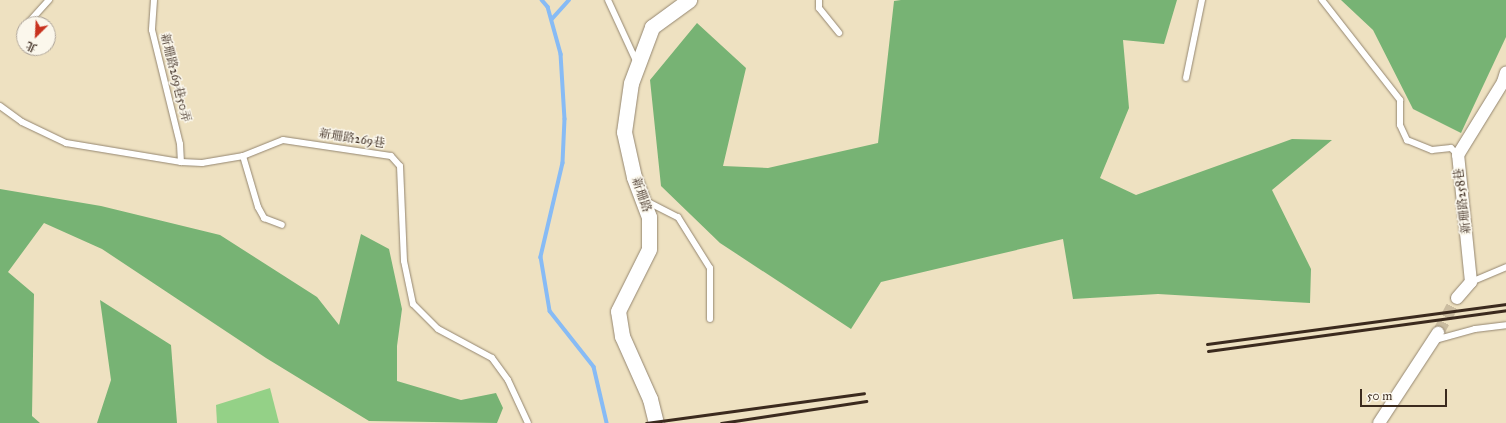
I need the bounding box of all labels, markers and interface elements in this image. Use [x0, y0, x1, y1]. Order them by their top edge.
north arrow [16, 16, 56, 56]
street label: 新珊路269巷50弄 [157, 32, 193, 124]
text: 北 [24, 38, 39, 55]
street label: 新珊路269巷 [318, 127, 386, 151]
street label: 新珊路258巷 [1452, 167, 1474, 235]
street label: 新珊路 [628, 176, 654, 214]
scale bar [1362, 381, 1449, 407]
text: 50 m [1367, 389, 1392, 403]

